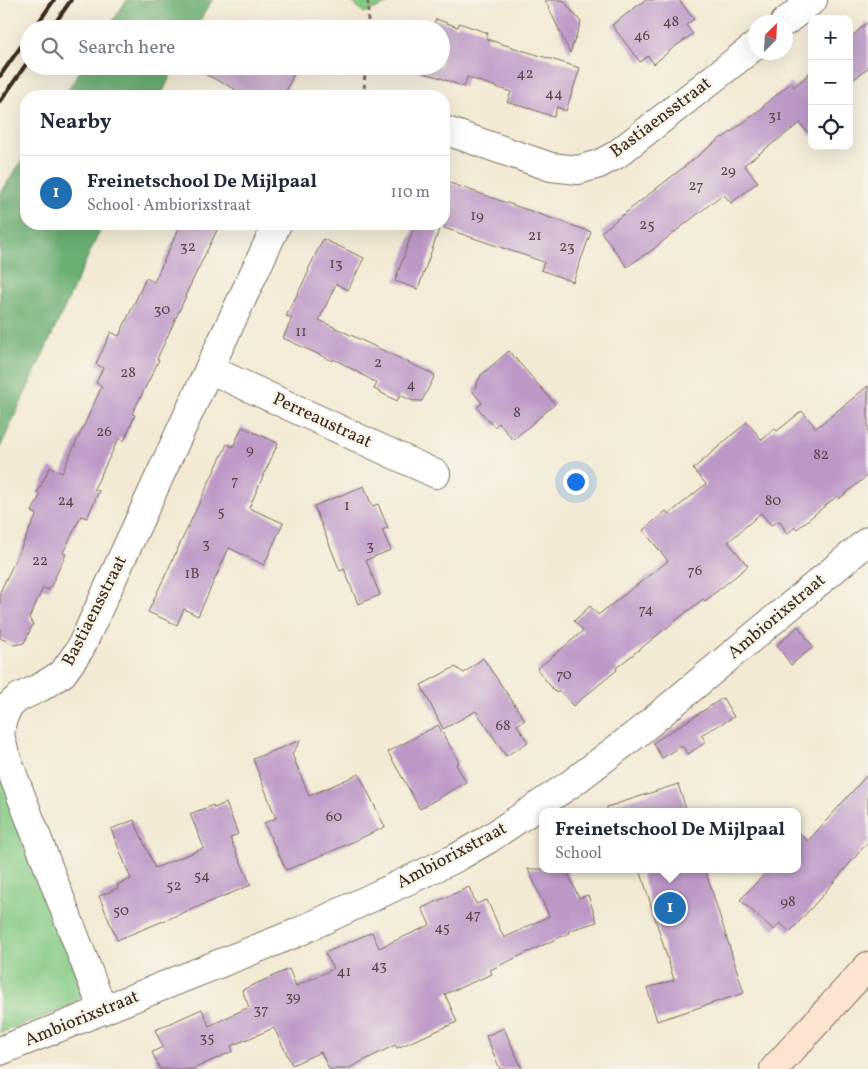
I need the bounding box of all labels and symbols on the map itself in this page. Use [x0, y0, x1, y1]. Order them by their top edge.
house number: 48 [663, 12, 679, 33]
north arrow [748, 15, 793, 60]
house number: 46 [634, 26, 650, 47]
house number: 42 [516, 64, 534, 85]
street label: Bastiaensstraat [605, 72, 717, 164]
house number: 44 [545, 84, 563, 105]
house number: 31 [768, 106, 782, 127]
house number: 29 [720, 161, 736, 182]
house number: 27 [689, 176, 703, 197]
house number: 19 [470, 206, 484, 227]
house number: 25 [639, 215, 655, 236]
house number: 21 [528, 226, 542, 247]
house number: 32 [180, 237, 196, 258]
house number: 23 [559, 237, 575, 258]
house number: 13 [329, 254, 343, 275]
house number: 30 [154, 300, 170, 321]
house number: 11 [295, 322, 307, 343]
house number: 2 [374, 353, 382, 374]
house number: 28 [120, 363, 136, 384]
house number: 4 [407, 375, 416, 396]
street label: Perreaustraat [268, 387, 376, 455]
house number: 8 [513, 403, 521, 424]
house number: 26 [96, 422, 112, 443]
house number: 9 [246, 440, 254, 461]
house number: 82 [813, 445, 829, 466]
your location [563, 469, 589, 495]
house number: 7 [231, 471, 239, 492]
house number: 24 [58, 491, 74, 512]
house number: 80 [765, 491, 781, 512]
house number: 1 [344, 496, 350, 517]
house number: 5 [217, 502, 225, 523]
house number: 3 [202, 534, 210, 555]
house number: 3 [366, 536, 374, 557]
house number: 22 [32, 551, 48, 572]
street label: Bastiaensstraat [56, 551, 134, 671]
house number: 76 [688, 561, 702, 582]
house number: 1B [184, 564, 200, 585]
street label: Ambiorixstraat [722, 568, 832, 666]
house number: 74 [639, 600, 653, 621]
house number: 70 [556, 665, 572, 686]
house number: 68 [495, 716, 511, 737]
house number: 60 [326, 807, 342, 828]
street label: Ambiorixstraat [393, 816, 511, 896]
house number: 54 [194, 866, 210, 887]
house number: 52 [166, 876, 182, 897]
pin: 1 [654, 889, 686, 927]
house number: 98 [780, 892, 796, 913]
house number: 50 [113, 901, 129, 922]
house number: 47 [465, 905, 481, 926]
house number: 45 [434, 918, 450, 939]
house number: 43 [371, 956, 387, 977]
house number: 41 [337, 962, 351, 983]
street label: Ambiorixstraat [21, 985, 143, 1053]
house number: 39 [285, 987, 301, 1008]
house number: 37 [254, 1000, 268, 1021]
house number: 35 [200, 1028, 214, 1049]

